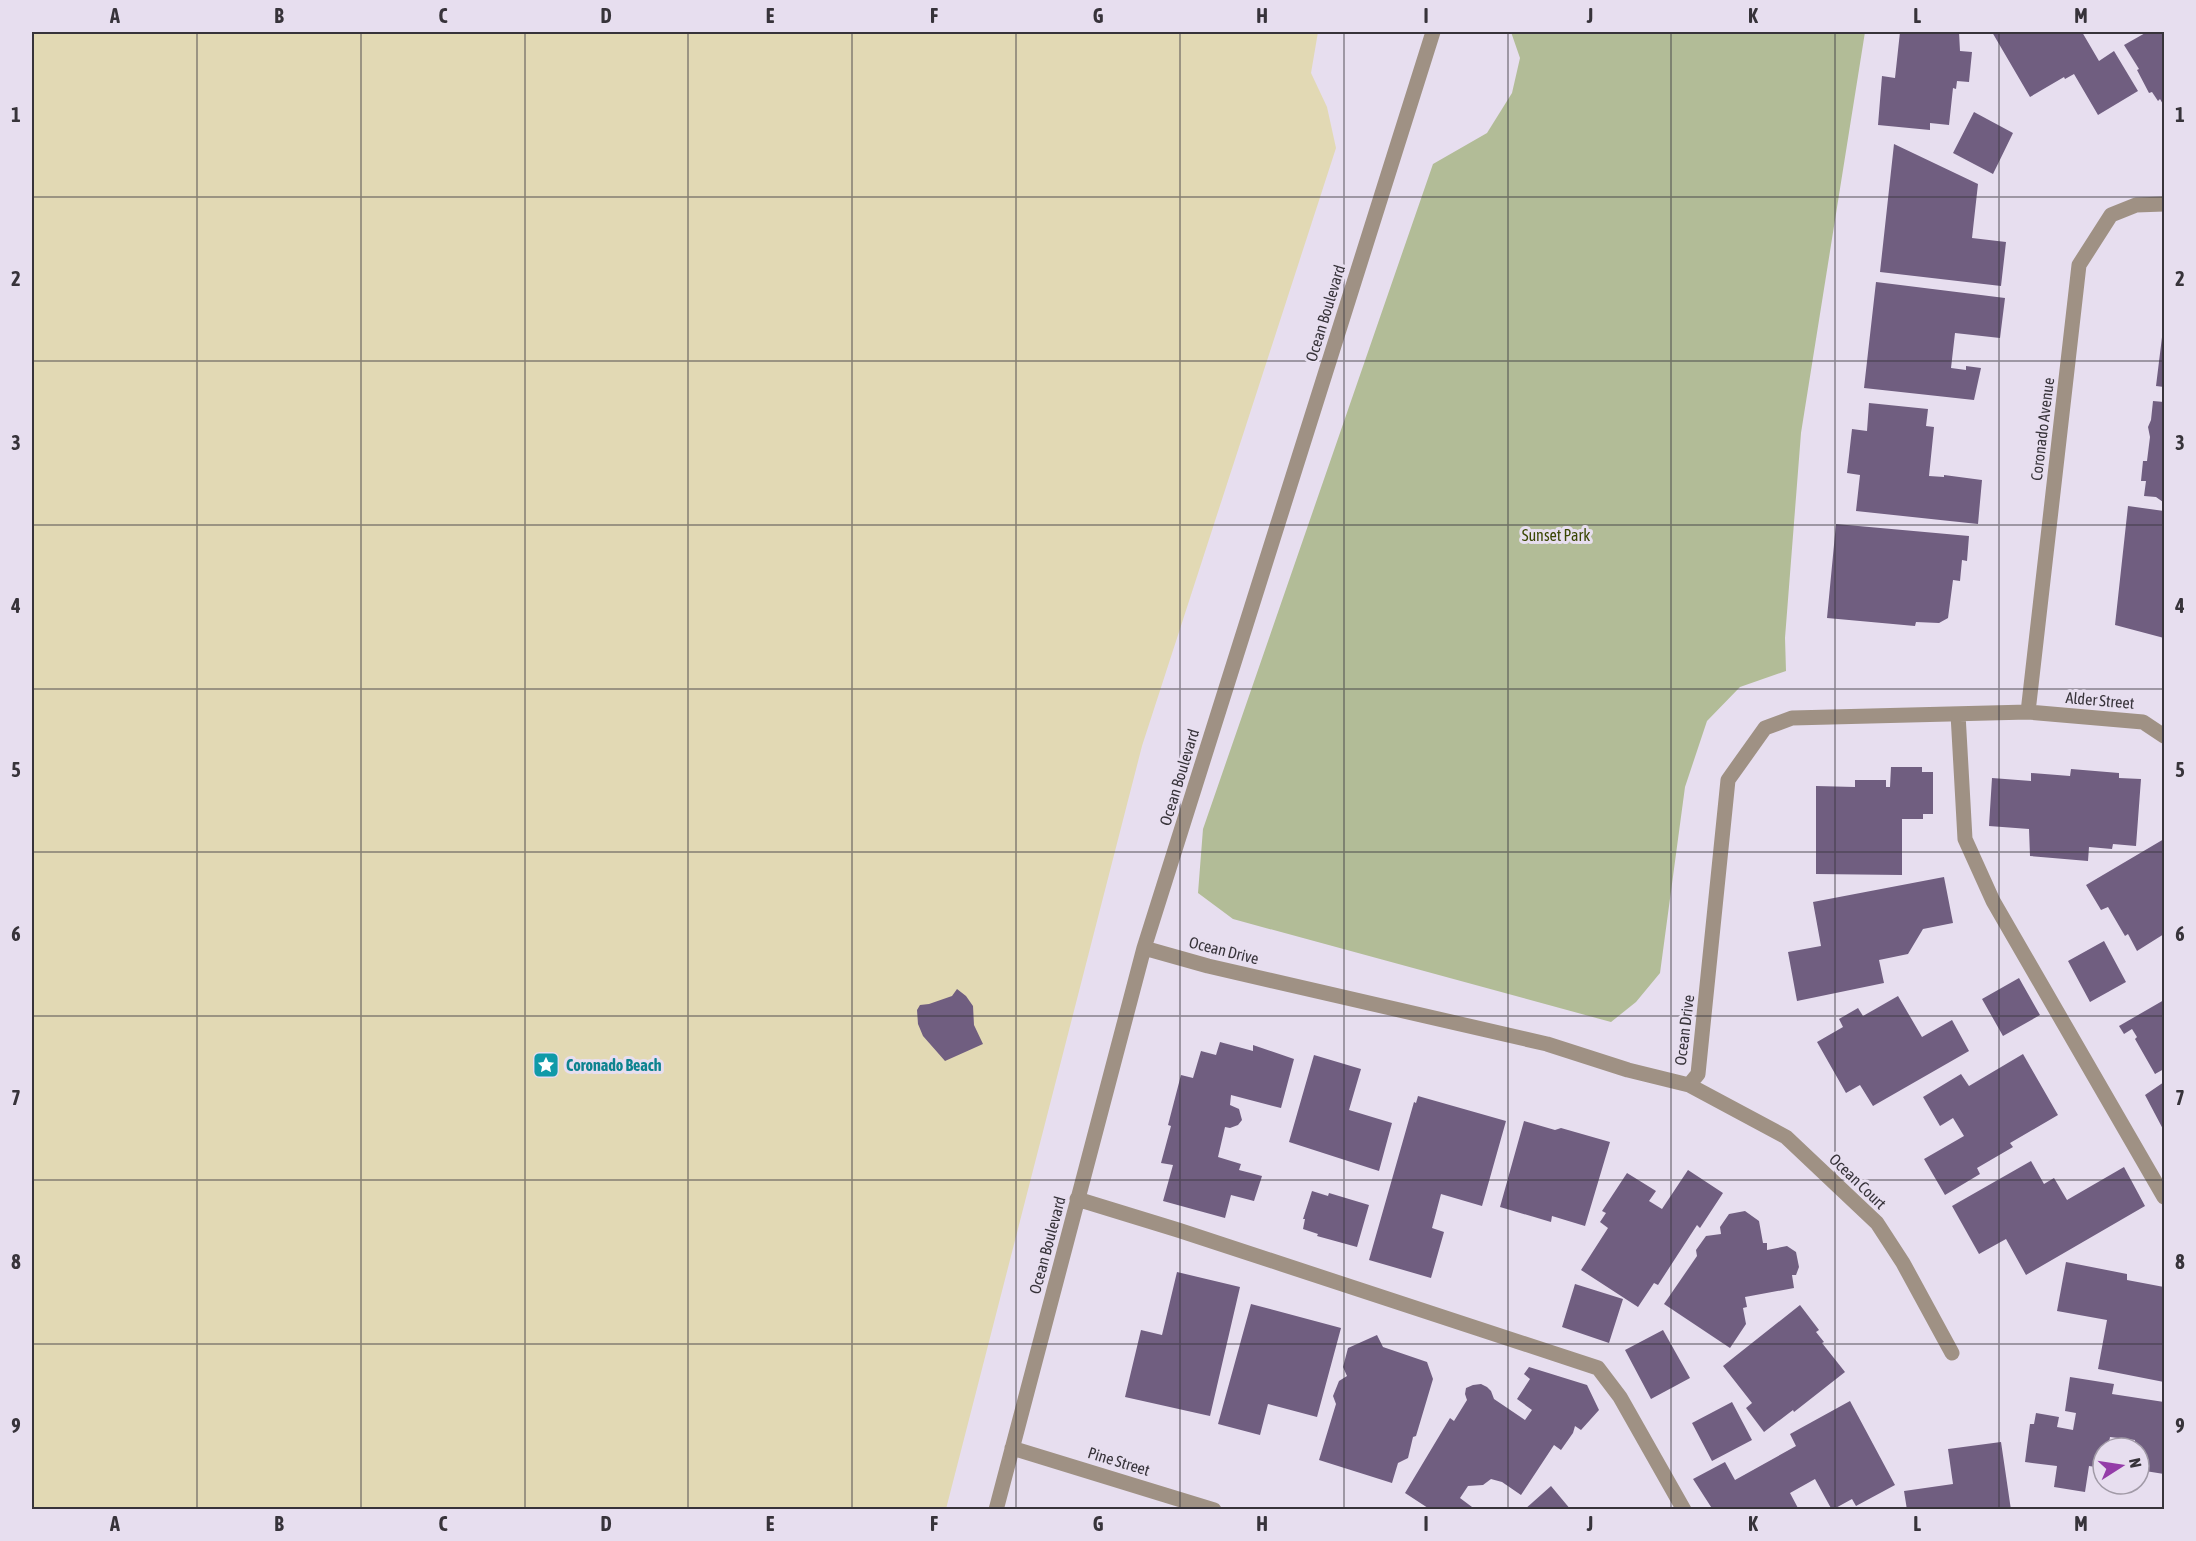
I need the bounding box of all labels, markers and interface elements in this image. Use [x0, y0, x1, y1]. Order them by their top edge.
text: A [109, 4, 120, 27]
text: B [274, 4, 284, 27]
text: C [439, 4, 448, 27]
text: D [600, 4, 612, 27]
text: E [766, 4, 775, 27]
text: F [930, 4, 938, 27]
text: G [1093, 4, 1104, 27]
text: H [1256, 4, 1268, 27]
text: I [1423, 4, 1429, 27]
text: J [1586, 4, 1593, 27]
text: K [1748, 4, 1758, 27]
text: L [1913, 4, 1921, 27]
text: M [2074, 4, 2088, 27]
text: 1 [11, 103, 21, 126]
text: 1 [2175, 103, 2185, 126]
street label: Ocean Boulevard [1302, 262, 1348, 364]
text: 2 [11, 267, 21, 290]
text: 2 [2175, 267, 2185, 290]
street label: Coronado Avenue [2027, 376, 2057, 482]
text: 3 [11, 431, 21, 454]
text: 3 [2175, 431, 2185, 454]
park label: Sunset Park [1522, 526, 1590, 544]
text: 4 [10, 594, 21, 617]
text: 4 [2174, 594, 2185, 617]
street label: Alder Street [2065, 688, 2135, 712]
street label: Ocean Boulevard [1156, 726, 1202, 828]
text: 5 [11, 758, 21, 781]
text: 5 [2175, 758, 2185, 781]
text: 6 [11, 922, 21, 945]
text: 6 [2175, 922, 2185, 945]
street label: Ocean Drive [1187, 933, 1261, 967]
street label: Ocean Drive [1671, 994, 1697, 1066]
place icon: Coronado Beach [531, 1050, 561, 1080]
place label: Coronado Beach [566, 1056, 662, 1074]
text: 7 [11, 1086, 21, 1109]
text: 7 [2175, 1086, 2185, 1109]
street label: Ocean Court [1826, 1150, 1890, 1213]
street label: Ocean Boulevard [1025, 1194, 1069, 1296]
text: 8 [11, 1250, 21, 1273]
text: 8 [2175, 1250, 2185, 1273]
text: 9 [11, 1414, 21, 1437]
text: 9 [2175, 1414, 2185, 1437]
north arrow [2091, 1436, 2151, 1496]
street label: Pine Street [1086, 1443, 1152, 1479]
text: N [2126, 1456, 2145, 1469]
text: A [109, 1512, 120, 1535]
text: B [274, 1512, 284, 1535]
text: C [439, 1512, 448, 1535]
text: D [600, 1512, 612, 1535]
text: E [766, 1512, 775, 1535]
text: F [930, 1512, 938, 1535]
text: G [1093, 1512, 1104, 1535]
text: H [1256, 1512, 1268, 1535]
text: I [1423, 1512, 1429, 1535]
text: J [1586, 1512, 1593, 1535]
text: K [1748, 1512, 1758, 1535]
text: L [1913, 1512, 1921, 1535]
text: M [2074, 1512, 2088, 1535]

